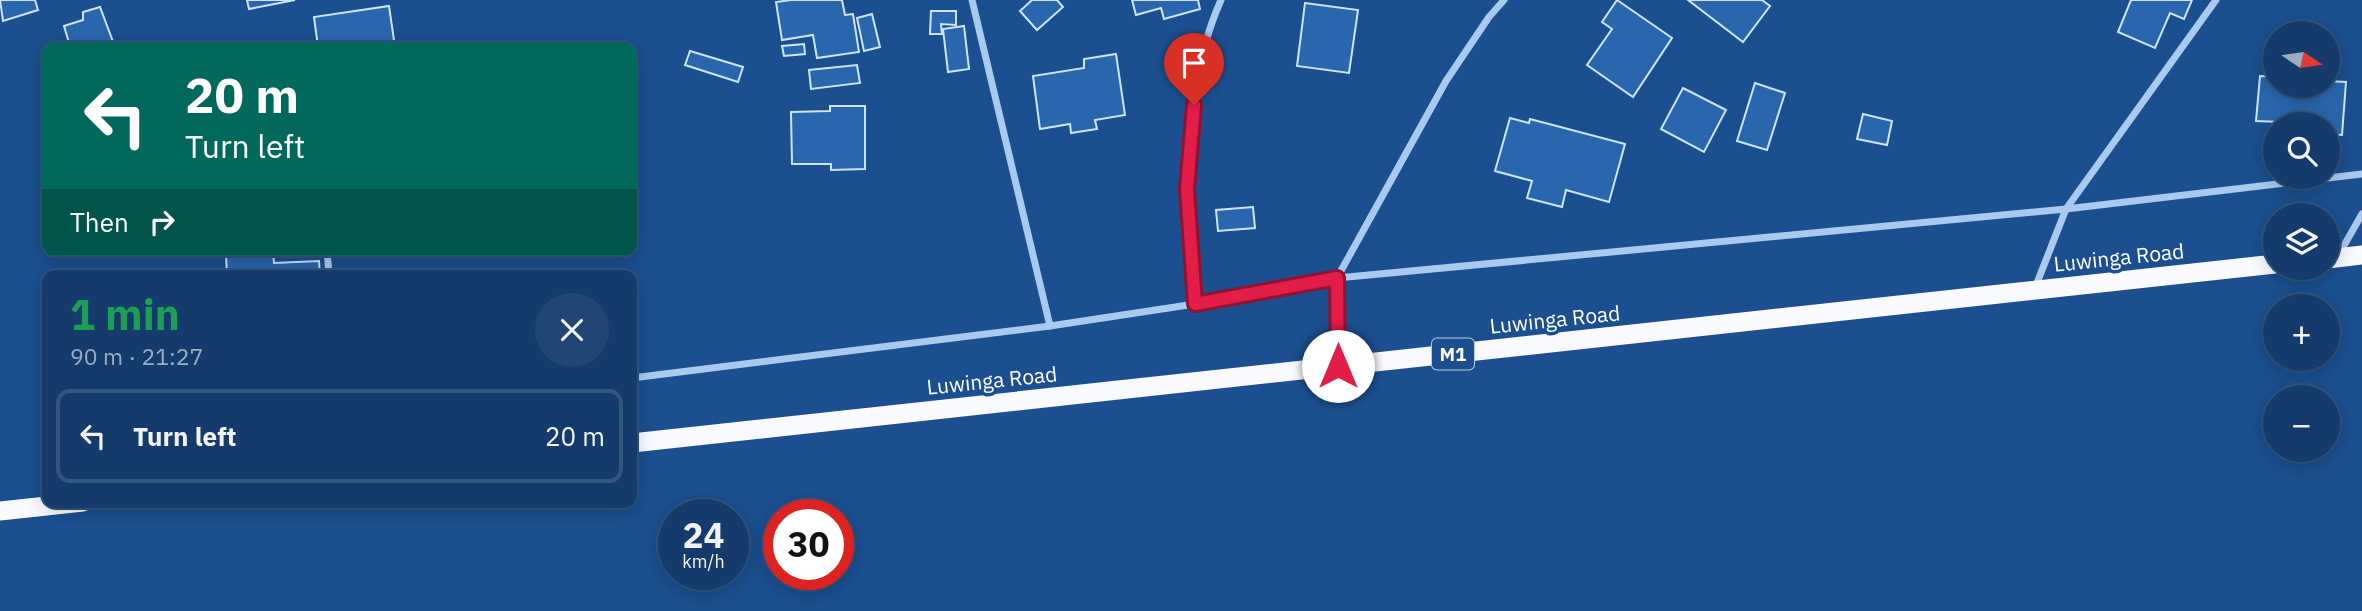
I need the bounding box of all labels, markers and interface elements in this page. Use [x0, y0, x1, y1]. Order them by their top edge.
north arrow [2263, 21, 2340, 98]
map controls [2263, 21, 2340, 462]
pin [1164, 33, 1224, 105]
icon: arrive [1175, 44, 1213, 82]
text: 20 m [185, 63, 299, 126]
icon: left [70, 70, 161, 161]
button: search [2263, 112, 2340, 189]
text: Turn left [185, 125, 305, 167]
icon: right [143, 203, 181, 241]
button: layers [2263, 203, 2340, 280]
text: Then [70, 205, 129, 239]
street label: Luwinga Road [2052, 236, 2186, 278]
text: 1 min [70, 287, 180, 342]
button: close [535, 293, 609, 367]
button: + [2263, 294, 2340, 371]
street label: Luwinga Road [1488, 298, 1622, 340]
position arrow [1301, 329, 1375, 403]
road number: M1 [1432, 338, 1474, 370]
text: 90 m · 21:27 [70, 341, 203, 371]
street label: Luwinga Road [925, 359, 1059, 401]
button: − [2263, 385, 2340, 462]
icon: left [74, 417, 112, 455]
text: Turn left [133, 419, 236, 453]
text: 20 m [545, 419, 605, 453]
speed limit sign: 30 [763, 499, 854, 590]
text: 24 [682, 512, 725, 558]
text: km/h [682, 550, 725, 573]

